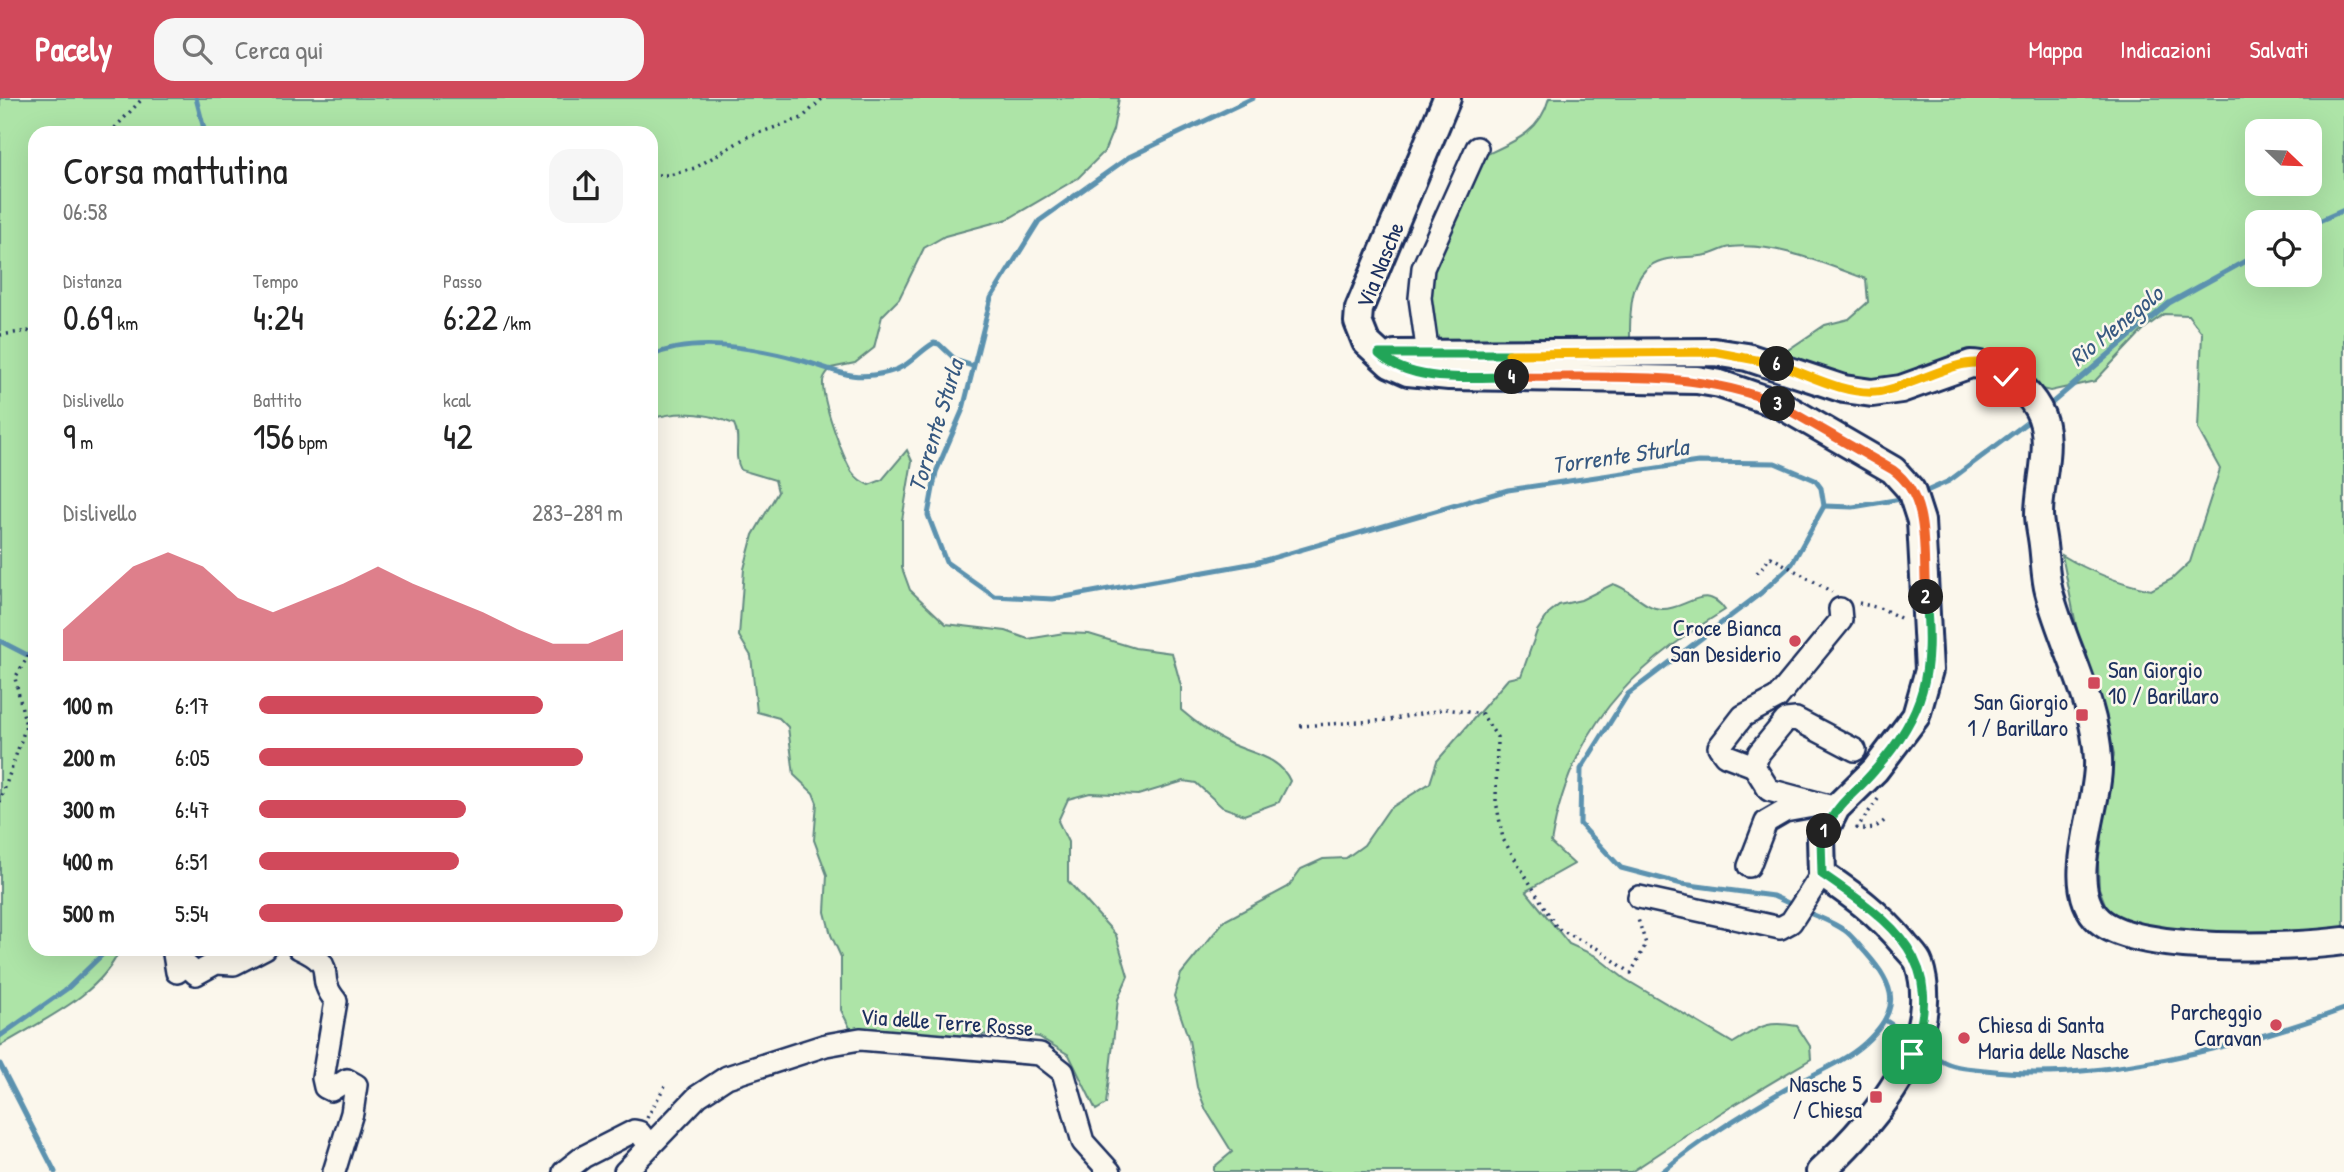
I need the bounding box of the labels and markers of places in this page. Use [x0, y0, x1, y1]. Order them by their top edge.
pin: 6 [1760, 346, 1795, 382]
pin [1976, 347, 2036, 407]
pin: 4 [1494, 360, 1530, 394]
pin: 3 [1760, 386, 1796, 422]
pin: 2 [1909, 580, 1944, 614]
place label: Croce Bianca San Desiderio [1670, 612, 1781, 669]
marker: Croce Bianca San Desiderio [1787, 633, 1803, 649]
place label: San Giorgio 10 / Barillaro [2108, 654, 2219, 711]
marker: San Giorgio 10 / Barillaro [2086, 675, 2102, 691]
place label: San Giorgio 1 / Barillaro [1968, 686, 2068, 743]
marker: San Giorgio 1 / Barillaro [2074, 707, 2090, 723]
pin: 1 [1806, 814, 1842, 848]
place label: Parcheggio Caravan [2170, 996, 2262, 1053]
place label: Chiesa di Santa Maria delle Nasche [1978, 1009, 2129, 1066]
marker: Parcheggio Caravan [2268, 1017, 2284, 1033]
pin [1882, 1024, 1942, 1084]
marker: Chiesa di Santa Maria delle Nasche [1956, 1030, 1972, 1046]
place label: Nasche 5 / Chiesa [1789, 1068, 1862, 1125]
marker: Nasche 5 / Chiesa [1868, 1089, 1884, 1105]

